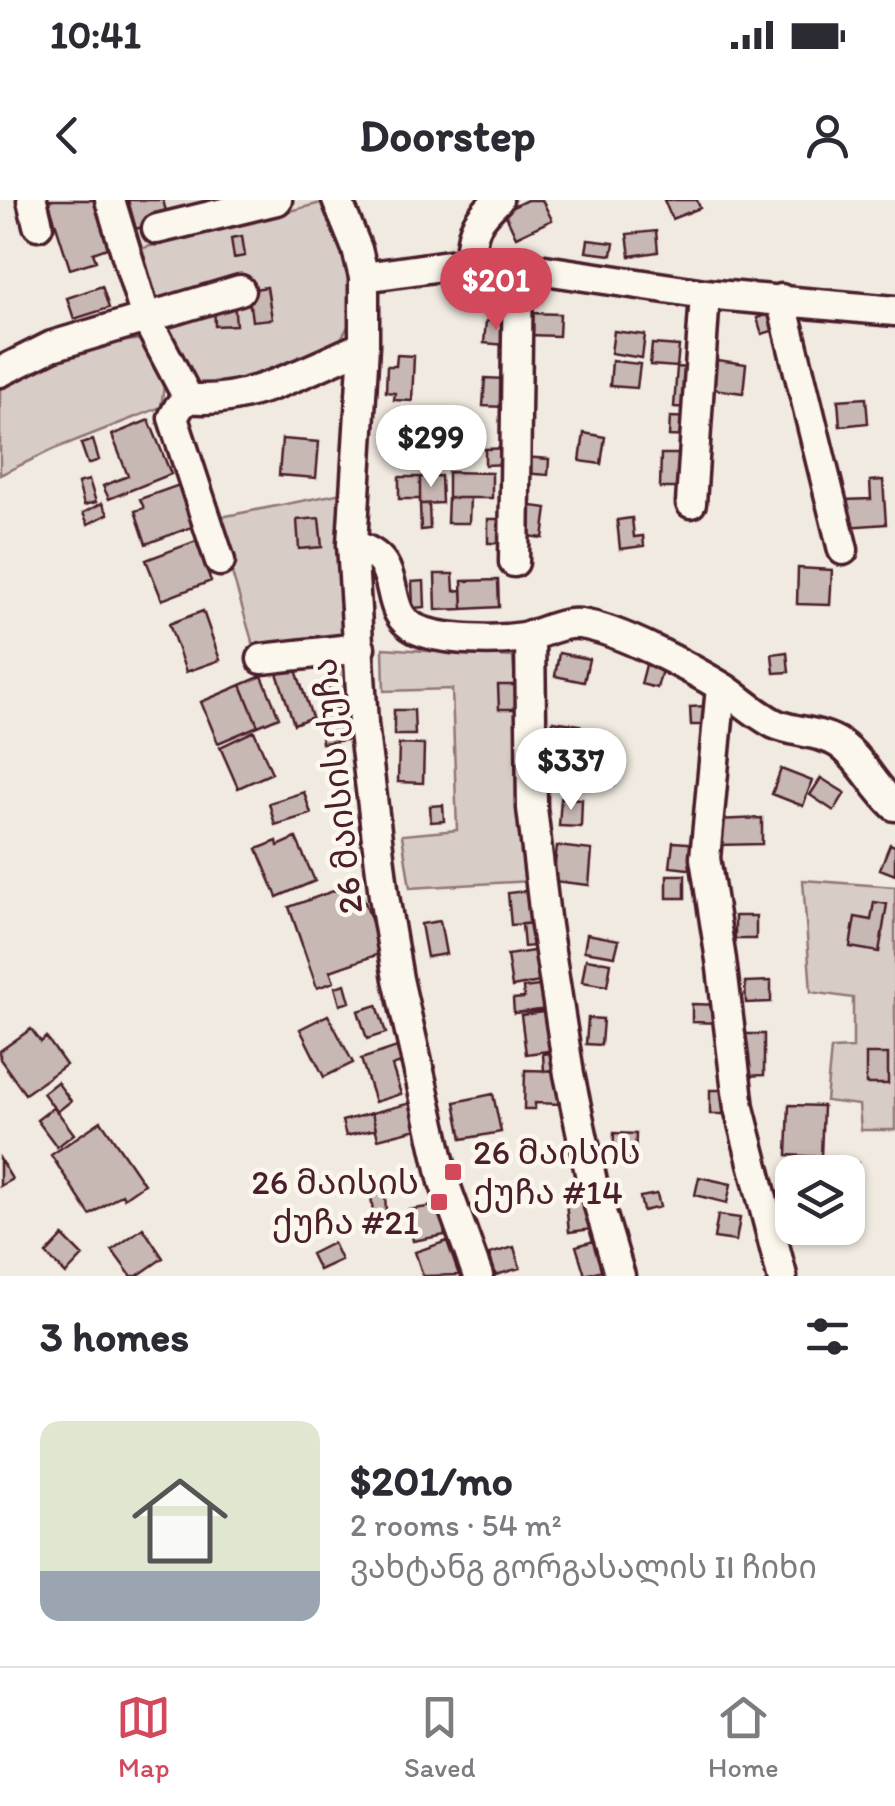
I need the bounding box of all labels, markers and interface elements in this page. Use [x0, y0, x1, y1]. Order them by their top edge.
text: 10:41 [50, 12, 141, 58]
icon: back [40, 108, 95, 163]
text: Doorstep [360, 108, 536, 162]
icon: person [800, 108, 855, 163]
pin: $201 [437, 248, 555, 333]
text: $201 [462, 261, 530, 299]
pin: $299 [372, 405, 490, 490]
text: $299 [398, 418, 464, 456]
street label: 26 მაისის ქუჩა [303, 656, 371, 916]
pin: $337 [512, 728, 630, 813]
text: $337 [538, 741, 604, 779]
place label: 26 მაისის ქუჩა #14 [473, 1131, 641, 1213]
map controls [775, 1155, 865, 1245]
button: layers [775, 1155, 865, 1245]
place label: 26 მაისის ქუჩა #21 [251, 1161, 419, 1243]
marker: 26 მაისის ქუჩა #14 [442, 1161, 464, 1183]
marker: 26 მაისის ქუჩა #21 [428, 1191, 450, 1213]
icon: filters [800, 1309, 855, 1364]
text: 3 homes [40, 1311, 189, 1362]
text: $201/mo [350, 1455, 513, 1506]
icon: home [120, 1461, 240, 1581]
text: 2 rooms · 54 m² [350, 1506, 562, 1544]
text: ვახტანგ გორგასალის II ჩიხი [350, 1548, 817, 1586]
tab: Map [116, 1690, 171, 1784]
tab: Saved [404, 1690, 475, 1784]
tab: Home [708, 1690, 779, 1784]

